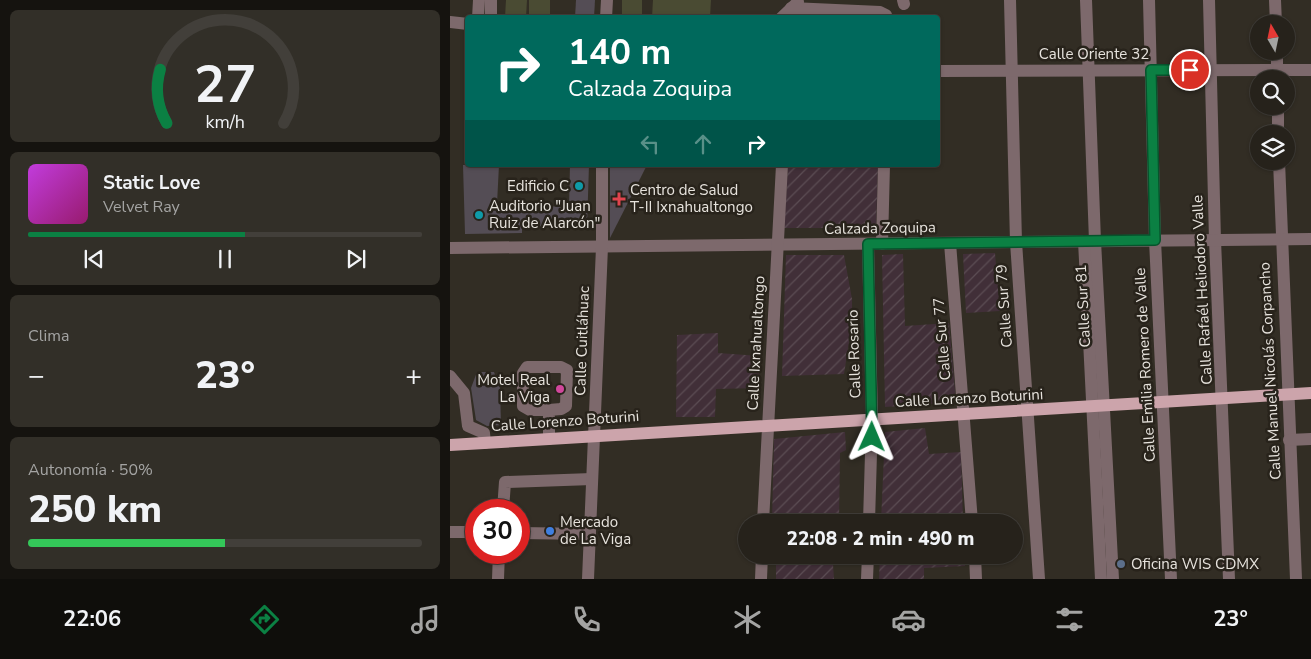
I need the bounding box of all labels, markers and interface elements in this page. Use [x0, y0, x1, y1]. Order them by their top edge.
north arrow [1250, 15, 1295, 60]
map controls [1250, 15, 1295, 170]
text: 140 m [568, 29, 671, 76]
icon: right [485, 35, 550, 100]
street label: Calle Oriente 32 [1039, 44, 1149, 64]
text: 27 [194, 49, 256, 120]
pin [1169, 49, 1211, 91]
icon: arrive [1176, 56, 1204, 84]
button: search [1250, 70, 1295, 115]
text: Calzada Zoquipa [568, 74, 732, 104]
text: km/h [205, 110, 245, 134]
button: layers [1250, 125, 1295, 170]
icon: left [636, 130, 664, 158]
icon: ahead [689, 130, 717, 158]
icon: right [742, 130, 770, 158]
text: Static Love [103, 170, 200, 196]
place label: Edificio C [507, 176, 569, 196]
marker: Edificio C [573, 180, 585, 192]
place label: Centro de Salud T-II Ixnahualtongo [630, 180, 753, 217]
marker: Centro de Salud T-II Ixnahualtongo [612, 192, 626, 206]
street label: Calle Rafaél Heliodoro Valle [1187, 195, 1217, 385]
text: Velvet Ray [103, 196, 180, 218]
place label: Auditorio "Juan Ruiz de Alarcón" [489, 196, 600, 233]
marker: Auditorio "Juan Ruiz de Alarcón" [473, 209, 485, 221]
street label: Calzada Zoquipa [824, 217, 936, 239]
icon: previous [80, 245, 108, 273]
icon: pause [211, 245, 239, 273]
icon: next [342, 245, 370, 273]
street label: Calle Manuel Nicolás Corpancho [1254, 262, 1286, 480]
street label: Calle Sur 79 [991, 264, 1017, 348]
street label: Calle Sur 81 [1071, 264, 1095, 348]
street label: Calle Emilia Romero de Valle [1130, 267, 1160, 463]
street label: Calle Ixnahualtongo [742, 275, 770, 411]
street label: Calle Cuitláhuac [570, 286, 594, 396]
street label: Calle Sur 77 [928, 297, 956, 381]
street label: Calle Rosario [842, 309, 866, 399]
text: Clima [28, 325, 69, 347]
text: 23° [195, 350, 255, 401]
text: − [28, 357, 45, 395]
text: + [405, 357, 422, 395]
place label: Motel Real La Viga [477, 370, 551, 407]
marker: Motel Real La Viga [554, 383, 566, 395]
street label: Calle Lorenzo Boturini [894, 384, 1044, 412]
street label: Calle Lorenzo Boturini [490, 406, 640, 436]
position arrow [845, 410, 897, 462]
text: Autonomía · 50% [28, 459, 153, 481]
text: 250 km [28, 484, 162, 535]
speed limit sign: 30 [465, 499, 530, 564]
place label: Mercado de La Viga [560, 512, 631, 549]
marker: Mercado de La Viga [544, 525, 556, 537]
text: 22:08 · 2 min · 490 m [787, 526, 974, 552]
place label: Oficina WIS CDMX [1131, 554, 1259, 574]
marker: Oficina WIS CDMX [1115, 558, 1127, 570]
icon: directions [247, 602, 282, 637]
icon: music [408, 602, 443, 637]
icon: phone [569, 602, 604, 637]
icon: climate [730, 602, 765, 637]
icon: car [891, 602, 926, 637]
icon: filters [1052, 602, 1087, 637]
text: 22:06 [63, 604, 121, 634]
text: 23° [1213, 604, 1248, 634]

